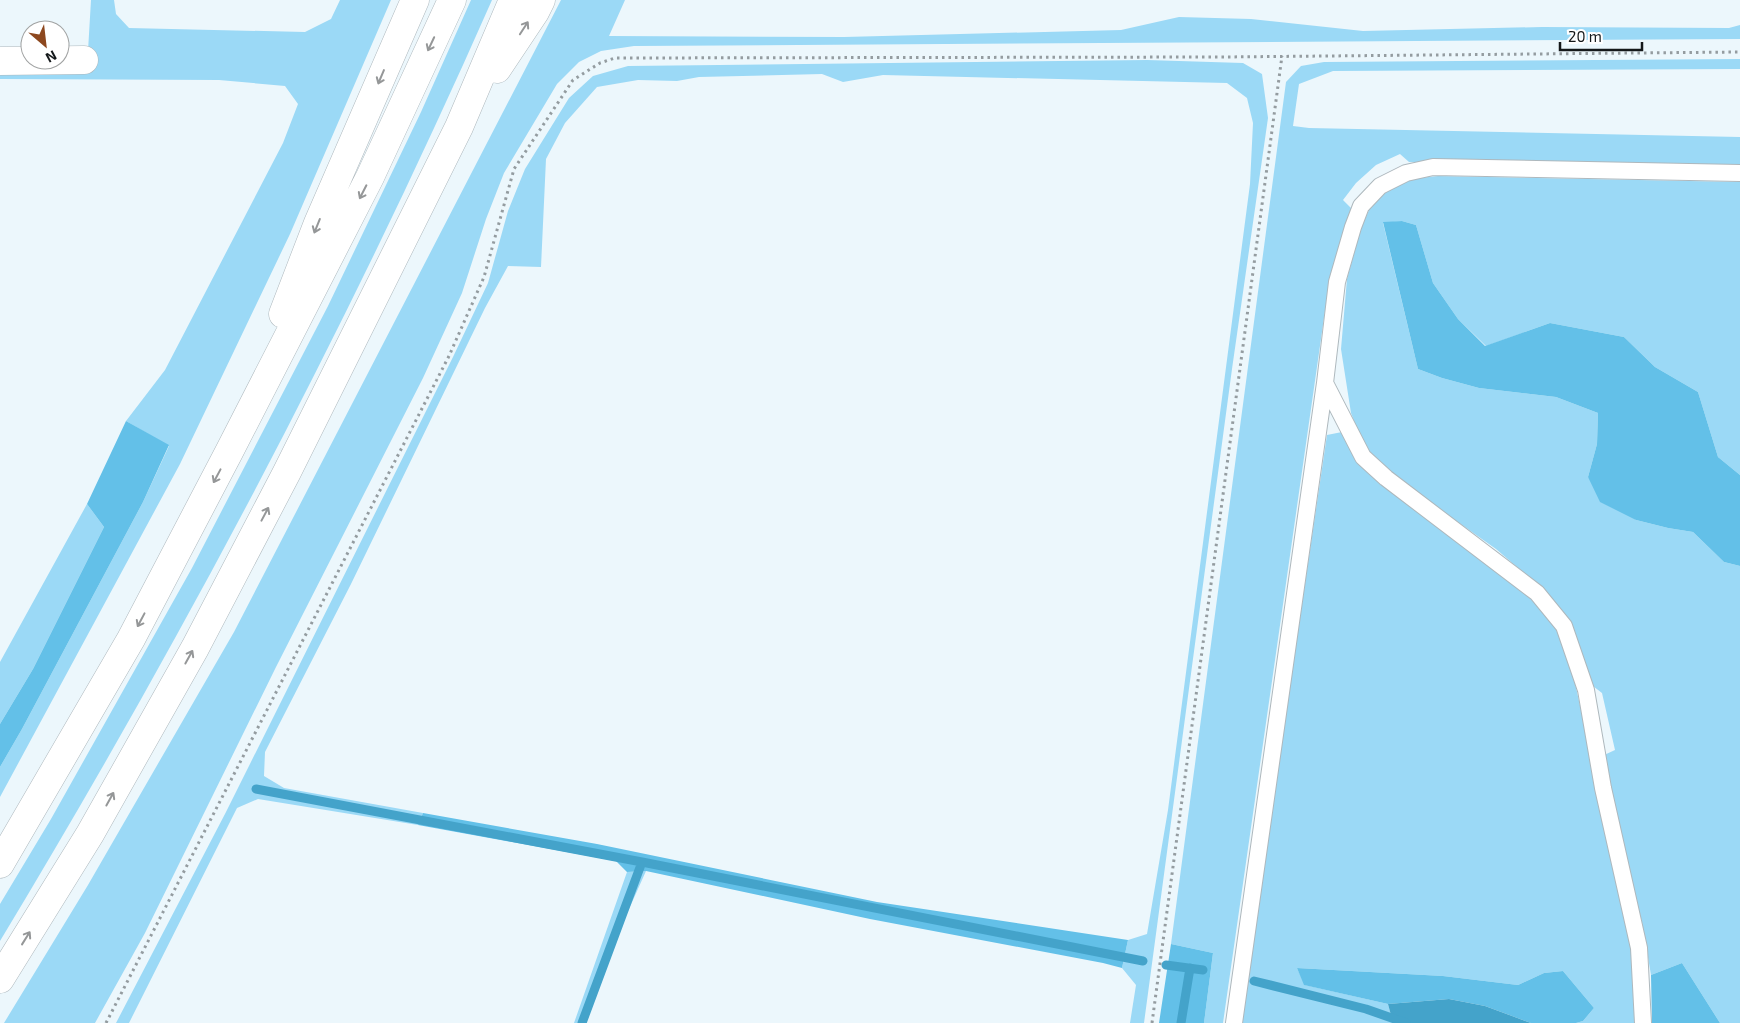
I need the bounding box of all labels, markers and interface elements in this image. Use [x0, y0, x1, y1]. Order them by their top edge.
north arrow [20, 20, 70, 70]
scale bar [1560, 20, 1642, 52]
one-way arrow [519, 21, 530, 35]
text: 20 m [1568, 27, 1602, 45]
one-way arrow [426, 36, 436, 51]
text: N [43, 47, 60, 67]
one-way arrow [376, 69, 386, 84]
one-way arrow [358, 184, 367, 199]
one-way arrow [312, 218, 321, 233]
one-way arrow [211, 468, 221, 483]
one-way arrow [261, 507, 271, 521]
one-way arrow [136, 612, 145, 627]
one-way arrow [185, 651, 195, 665]
one-way arrow [105, 792, 115, 806]
one-way arrow [21, 931, 31, 945]

